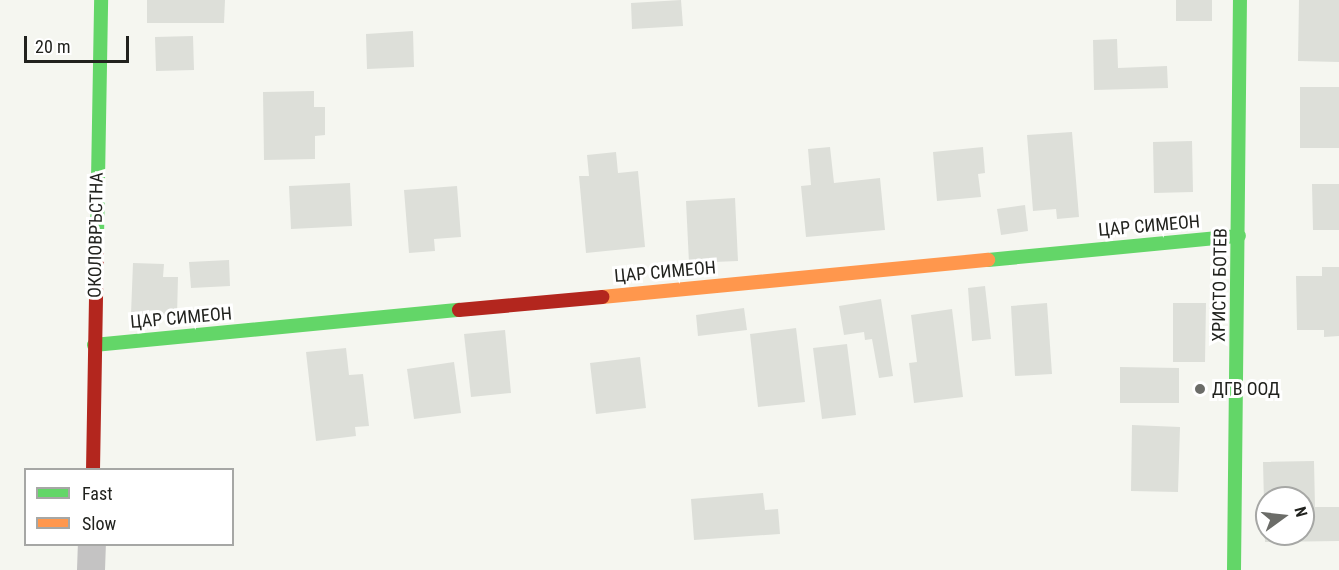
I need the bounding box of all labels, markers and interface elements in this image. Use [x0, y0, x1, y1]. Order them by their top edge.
scale bar [27, 24, 132, 62]
text: 20 m [35, 36, 70, 57]
street label: ОКОЛОВРЪСТНА [84, 172, 108, 298]
street label: ЦАР СИМЕОН [1097, 211, 1201, 241]
street label: ХРИСТО БОТЕВ [1208, 228, 1232, 342]
street label: ЦАР СИМЕОН [613, 257, 717, 287]
street label: ЦАР СИМЕОН [129, 303, 233, 333]
place label: ДГВ ООД [1212, 378, 1280, 400]
marker: ДГВ ООД [1193, 382, 1207, 396]
legend [24, 468, 234, 546]
text: Fast [82, 483, 113, 504]
north arrow [1255, 486, 1315, 546]
text: N [1290, 505, 1311, 519]
text: Slow [82, 513, 116, 534]

